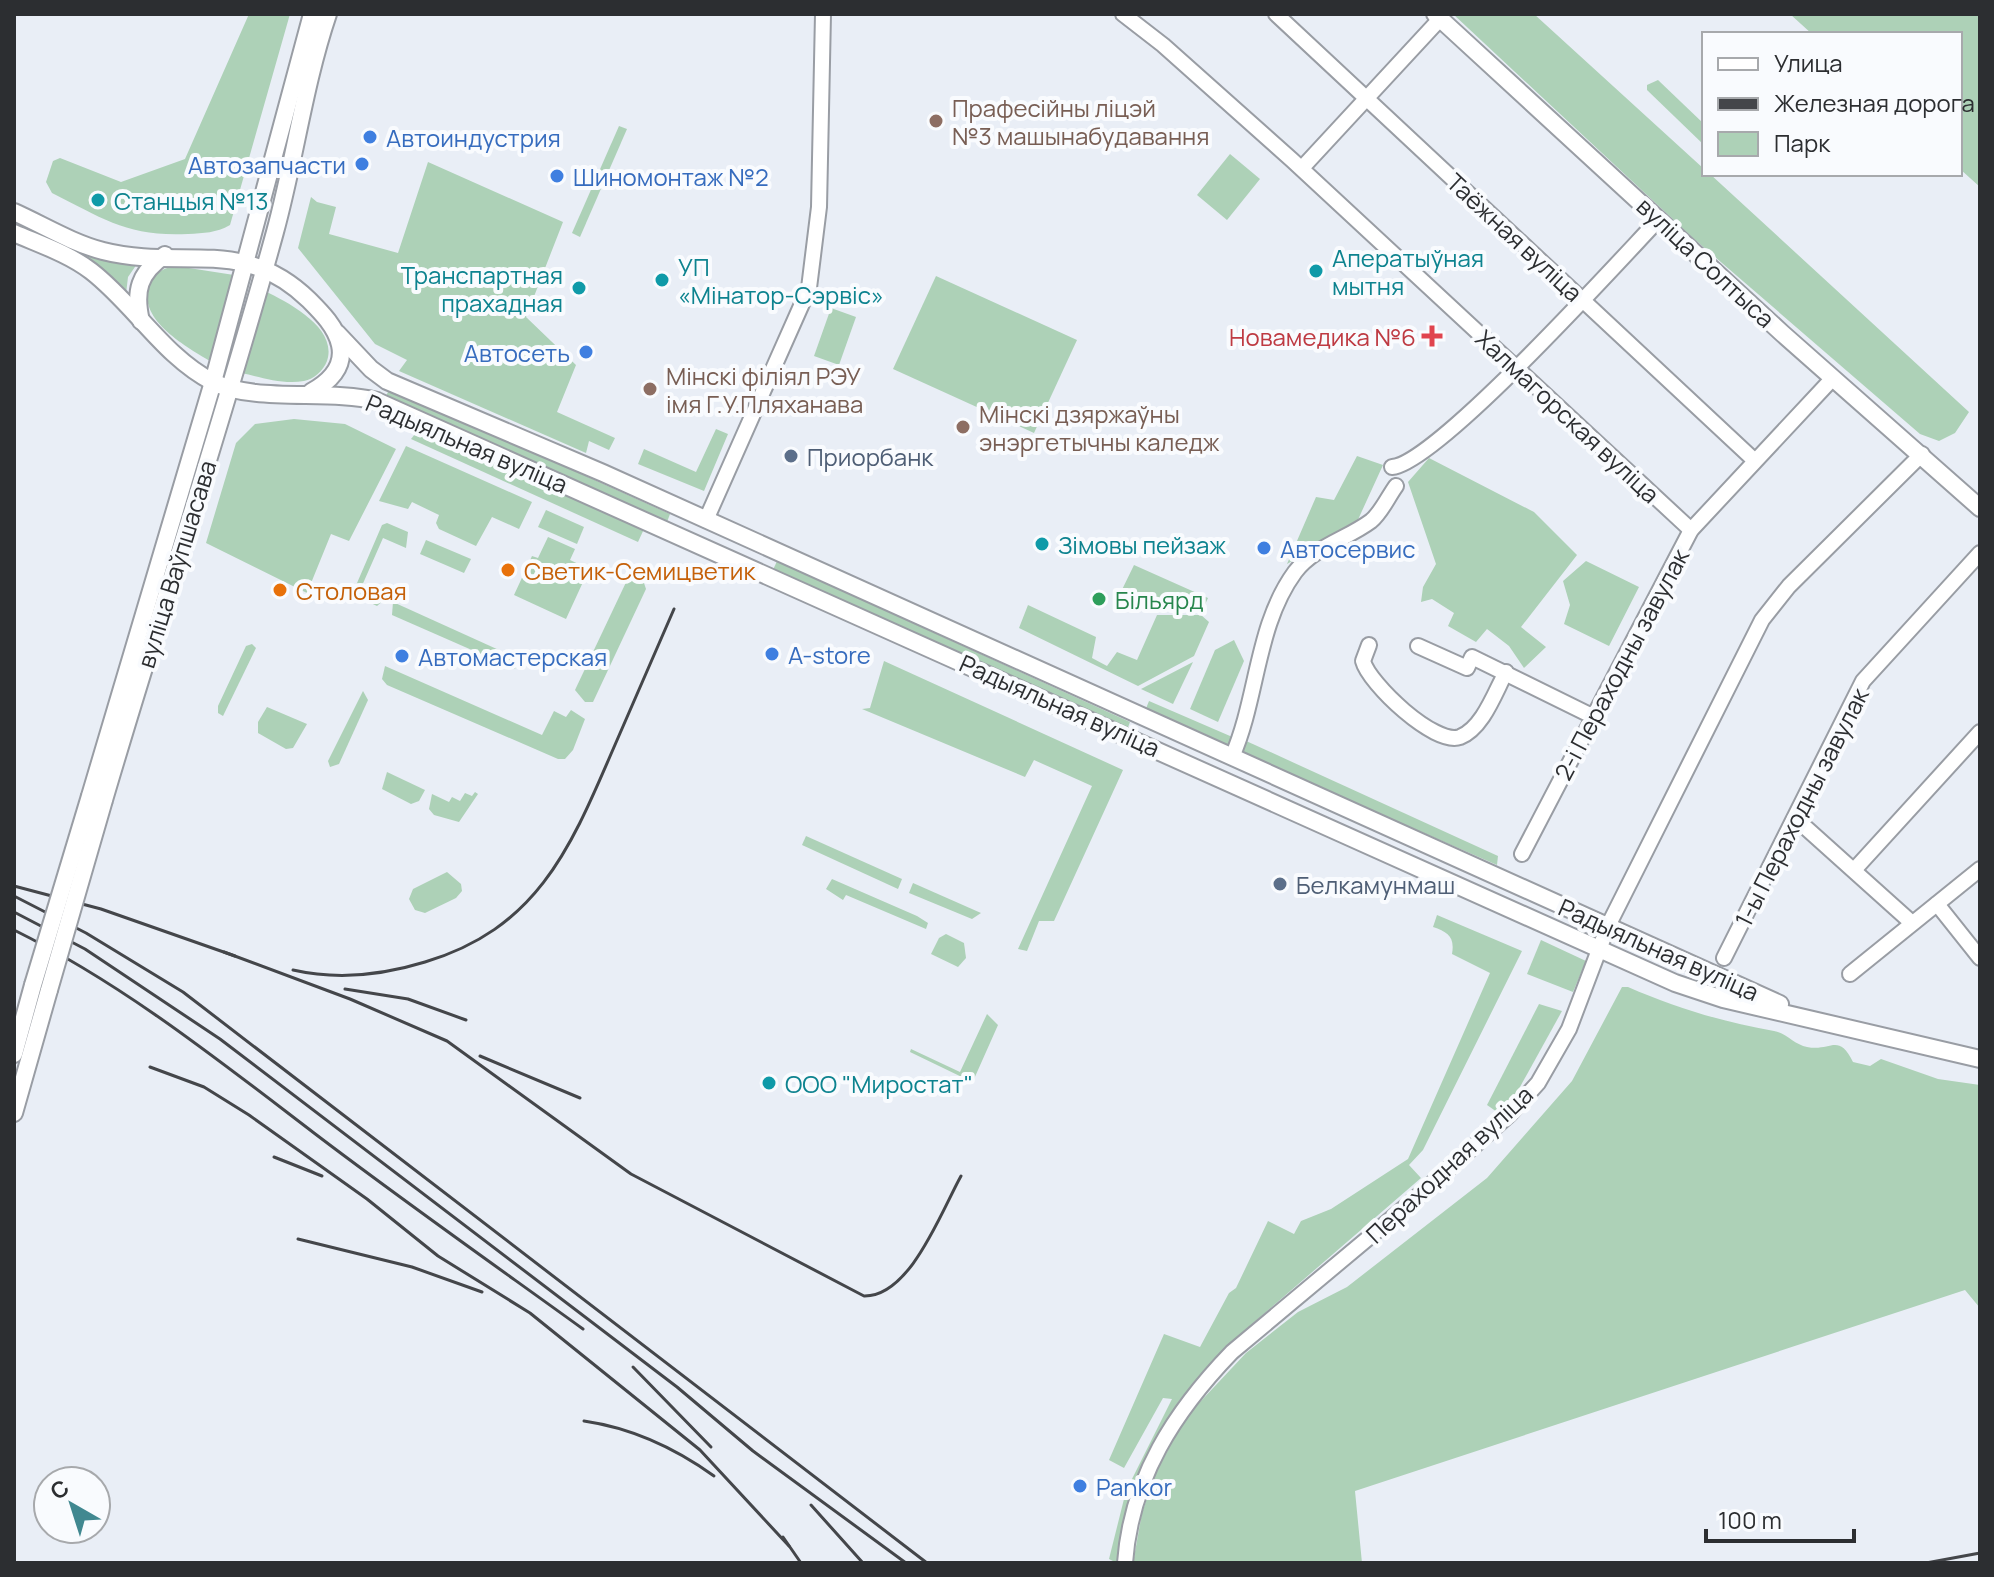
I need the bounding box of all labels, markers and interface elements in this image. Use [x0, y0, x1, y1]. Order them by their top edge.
legend [1702, 32, 1962, 176]
text: Улица [1774, 46, 1843, 79]
text: Железная дорога [1774, 86, 1975, 119]
place label: Прафесійны ліцэй №3 машынабудавання [952, 91, 1210, 152]
marker: Прафесійны ліцэй №3 машынабудавання [927, 112, 945, 130]
place label: Автоиндустрия [386, 121, 561, 154]
text: Парк [1774, 126, 1831, 159]
marker: Автоиндустрия [361, 128, 379, 146]
place label: Автозапчасти [188, 148, 346, 181]
marker: Автозапчасти [353, 155, 371, 173]
place label: Шиномонтаж №2 [573, 160, 769, 193]
street label: Таёжная вуліца [1440, 165, 1590, 309]
marker: Шиномонтаж №2 [548, 167, 566, 185]
place label: Станцыя №13 [114, 184, 269, 217]
street label: вуліца Солтыса [1630, 189, 1782, 335]
marker: Станцыя №13 [89, 191, 107, 209]
place label: Аператыўная мытня [1332, 241, 1484, 302]
place label: УП «Мінатор-Сэрвіс» [678, 250, 884, 311]
place label: Транспартная прахадная [401, 258, 563, 319]
marker: Аператыўная мытня [1307, 262, 1325, 280]
marker: УП «Мінатор-Сэрвіс» [653, 271, 671, 289]
marker: Транспартная прахадная [570, 279, 588, 297]
place label: Новамедика №6 [1229, 320, 1416, 353]
street label: Халмагорская вуліца [1469, 322, 1667, 510]
marker: Новамедика №6 [1423, 327, 1441, 345]
place label: Автосеть [464, 336, 570, 369]
marker: Автосеть [577, 343, 595, 361]
place label: Мінскі філіял РЭУ імя Г.У.Пляханава [666, 359, 863, 420]
marker: Мінскі філіял РЭУ імя Г.У.Пляханава [641, 380, 659, 398]
street label: Радыяльная вуліца [361, 386, 573, 500]
place label: Мінскі дзяржаўны энэргетычны каледж [979, 397, 1220, 458]
marker: Мінскі дзяржаўны энэргетычны каледж [954, 418, 972, 436]
place label: Приорбанк [807, 440, 934, 473]
marker: Приорбанк [782, 447, 800, 465]
street label: вуліца Ваўпшасава [129, 456, 223, 672]
place label: Зімовы пейзаж [1058, 528, 1226, 561]
place label: Автосервис [1280, 532, 1415, 565]
marker: Зімовы пейзаж [1033, 535, 1051, 553]
marker: Автосервис [1255, 539, 1273, 557]
street label: 2-і Пераходны завулак [1546, 542, 1697, 786]
place label: Светик-Семицветик [524, 554, 756, 587]
marker: Светик-Семицветик [499, 561, 517, 579]
place label: Столовая [296, 574, 407, 607]
marker: Столовая [271, 581, 289, 599]
place label: Більярд [1115, 583, 1204, 616]
marker: Більярд [1090, 590, 1108, 608]
place label: А-store [788, 638, 871, 671]
place label: Автомастерская [418, 640, 607, 673]
marker: А-store [763, 645, 781, 663]
street label: Радыяльная вуліца [955, 646, 1165, 764]
marker: Автомастерская [393, 647, 411, 665]
street label: 1-ы Пераходны завулак [1726, 681, 1876, 932]
place label: Белкамунмаш [1296, 868, 1455, 901]
marker: Белкамунмаш [1271, 875, 1289, 893]
street label: Радыяльная вуліца [1554, 890, 1764, 1008]
place label: ООО "Миростат" [785, 1067, 973, 1100]
marker: ООО "Миростат" [760, 1074, 778, 1092]
street label: Пераходная вуліца [1358, 1078, 1540, 1250]
north arrow [32, 1465, 112, 1545]
place label: Pankor [1096, 1470, 1172, 1503]
text: С [44, 1473, 75, 1506]
marker: Pankor [1071, 1477, 1089, 1495]
scale bar [1706, 1493, 1854, 1543]
text: 100 m [1718, 1503, 1782, 1536]

